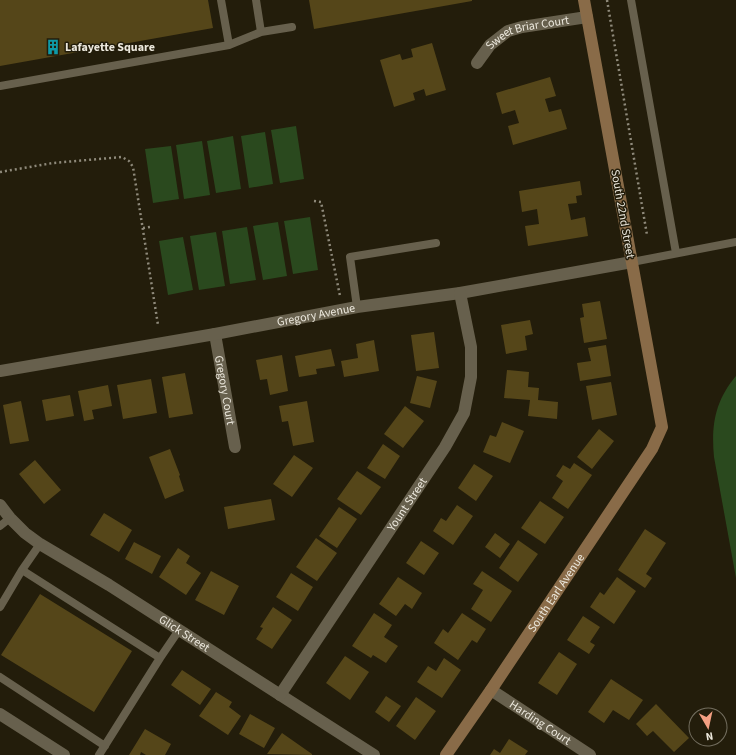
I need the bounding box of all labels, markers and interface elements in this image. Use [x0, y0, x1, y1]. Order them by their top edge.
street label: Sweet Briar Court [482, 12, 570, 53]
building icon: Lafayette Square [44, 38, 62, 56]
place label: Lafayette Square [65, 39, 155, 56]
street label: South 22nd Street [606, 168, 639, 260]
street label: Gregory Avenue [276, 300, 357, 331]
street label: Gregory Court [210, 354, 239, 426]
street label: Yount Street [383, 474, 431, 536]
street label: South Earl Avenue [524, 550, 589, 636]
street label: Glick Street [155, 611, 213, 656]
street label: Harding Court [506, 696, 574, 749]
north arrow [688, 707, 728, 747]
text: N [705, 728, 714, 744]

